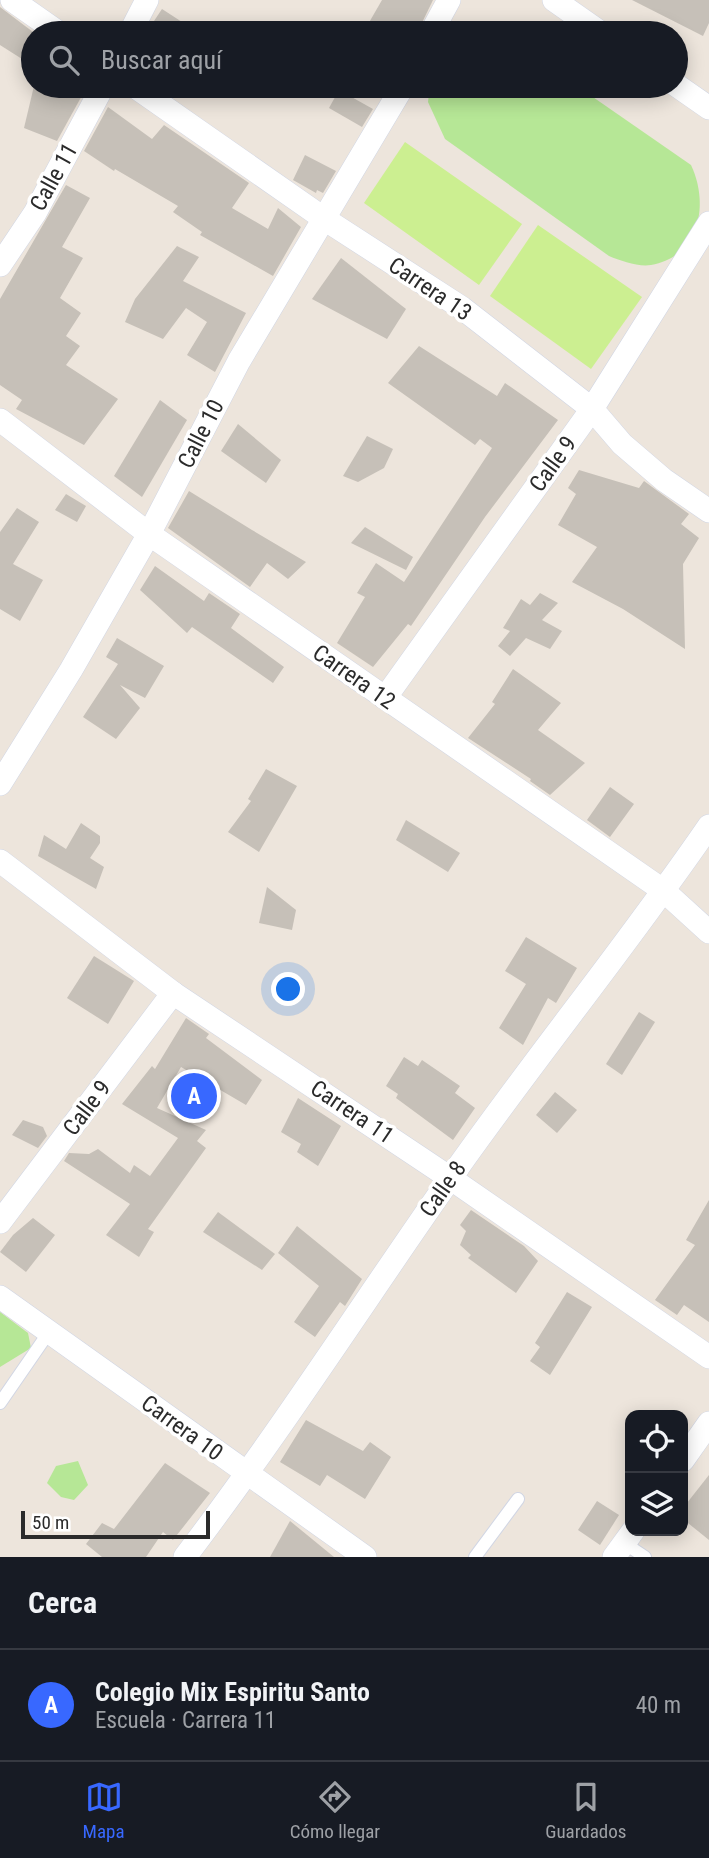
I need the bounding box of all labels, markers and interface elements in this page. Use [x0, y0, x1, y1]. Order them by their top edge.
search box [21, 21, 688, 98]
icon: search [45, 41, 83, 79]
text: Buscar aquí [101, 45, 222, 75]
street label: Calle 11 [24, 138, 84, 216]
street label: Carrera 13 [383, 251, 477, 327]
street label: Calle 10 [172, 395, 230, 473]
street label: Calle 9 [524, 431, 582, 497]
street label: Carrera 12 [308, 639, 400, 715]
your location [271, 972, 305, 1006]
pin: A [171, 1070, 217, 1122]
street label: Carrera 11 [305, 1074, 399, 1150]
street label: Calle 9 [58, 1075, 116, 1141]
street label: Calle 8 [414, 1156, 472, 1222]
street label: Carrera 10 [136, 1389, 228, 1467]
map controls [625, 1410, 688, 1536]
button: locate [625, 1410, 688, 1473]
button: layers [625, 1473, 688, 1536]
scale bar [21, 1508, 210, 1540]
text: 50 m [32, 1511, 69, 1534]
text: Cerca [28, 1585, 97, 1620]
text: Colegio Mix Espiritu Santo [95, 1677, 370, 1707]
text: A [44, 1692, 58, 1719]
text: 40 m [636, 1692, 681, 1719]
text: Escuela · Carrera 11 [95, 1707, 276, 1734]
tab: Mapa [83, 1778, 125, 1843]
tab: Cómo llegar [290, 1778, 380, 1843]
tab: Guardados [545, 1778, 626, 1843]

